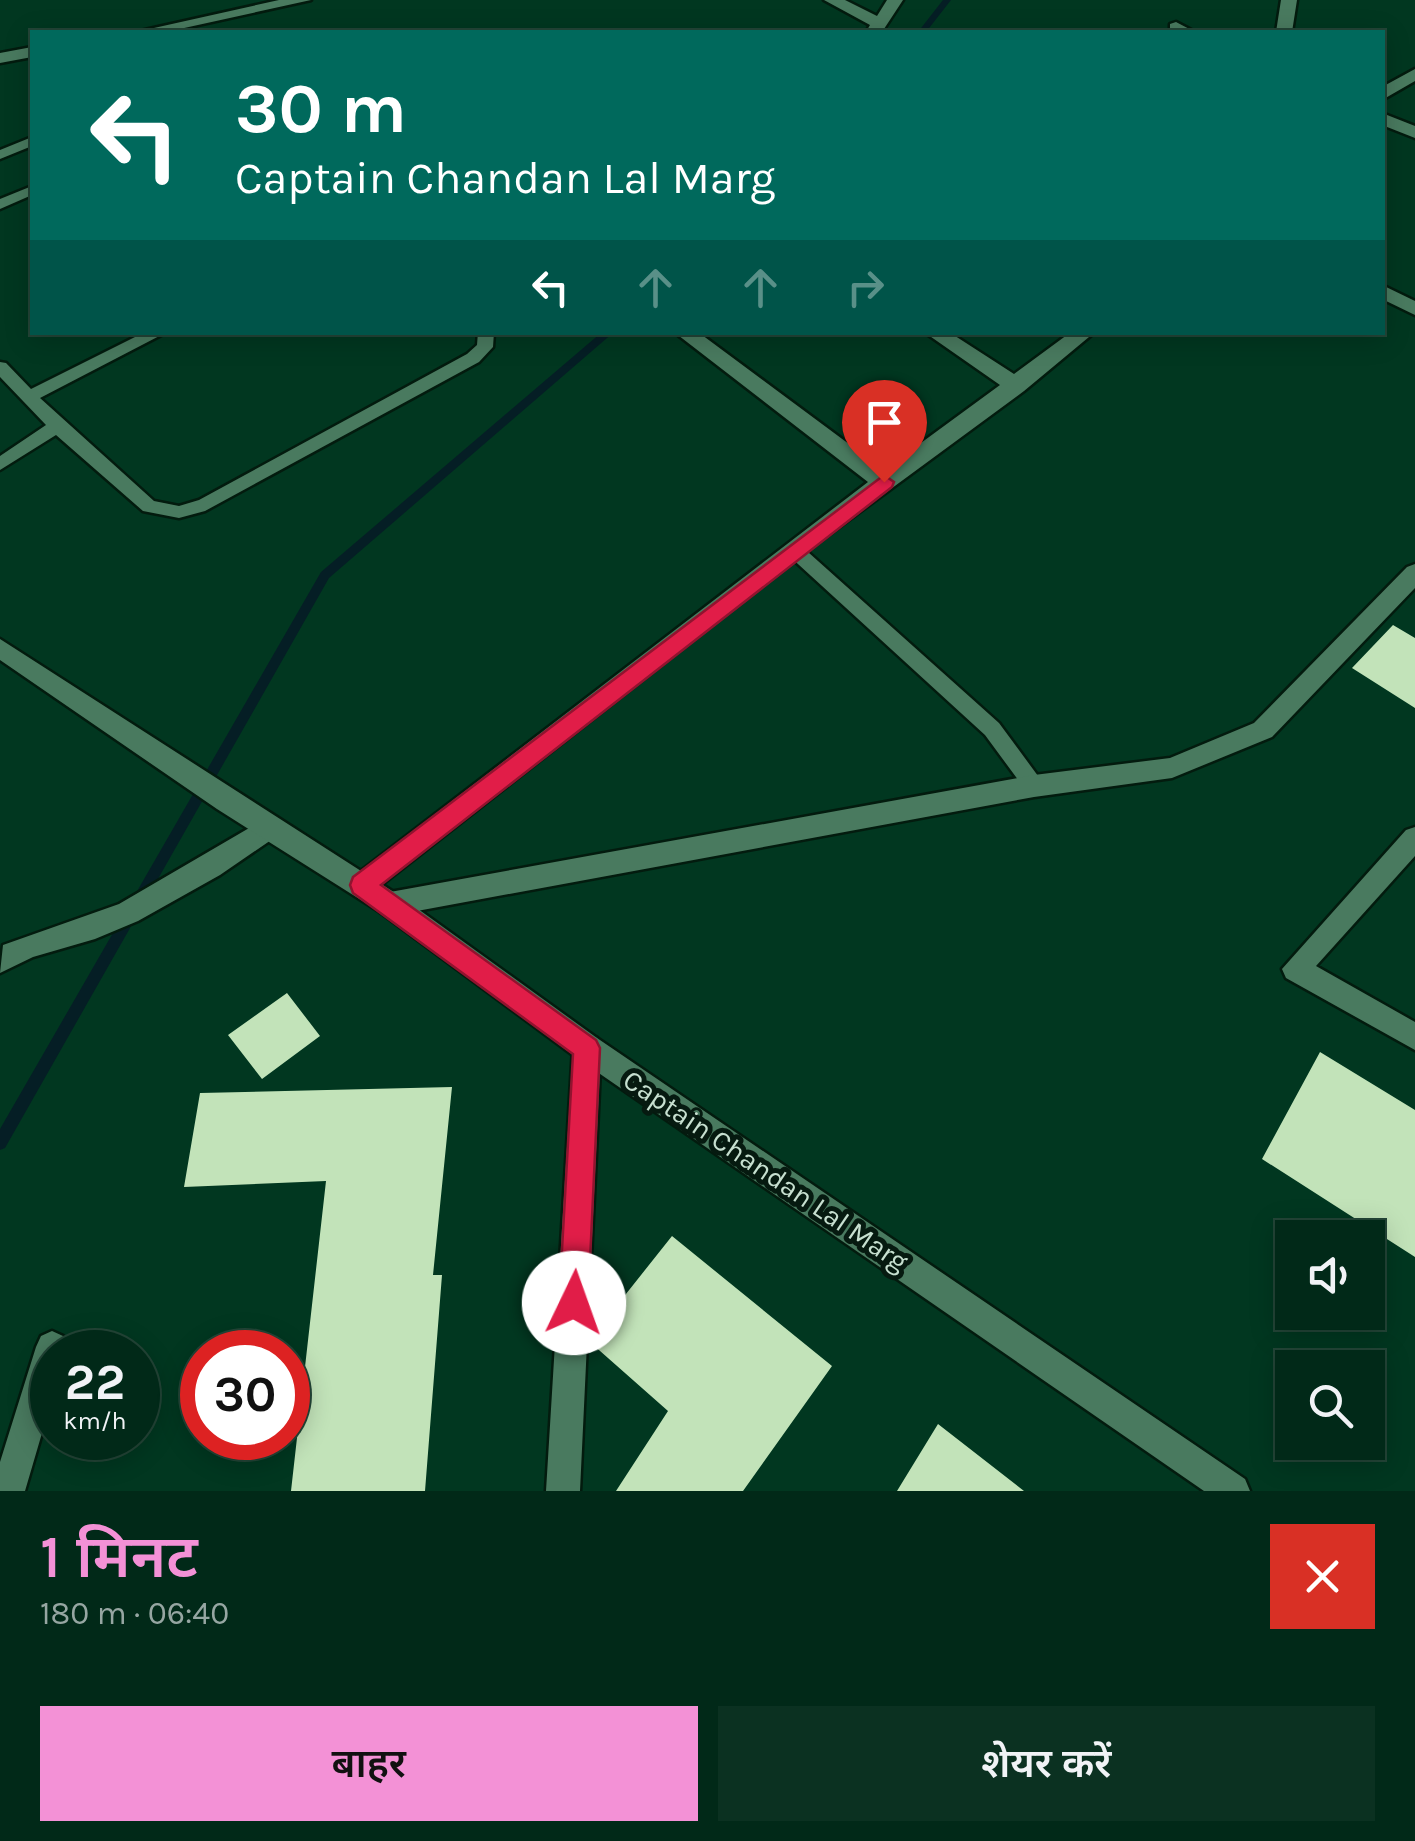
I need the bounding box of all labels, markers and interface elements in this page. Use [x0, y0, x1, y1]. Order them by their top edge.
text: 30 m [235, 68, 407, 150]
icon: left [70, 70, 200, 200]
text: Captain Chandan Lal Marg [235, 152, 776, 204]
icon: left [523, 260, 578, 315]
icon: ahead [628, 260, 683, 315]
icon: ahead [733, 260, 788, 315]
icon: right [838, 260, 893, 315]
pin [842, 380, 927, 483]
icon: arrive [857, 395, 912, 450]
street label: Captain Chandan Lal Marg [617, 1063, 915, 1278]
map controls [1275, 1220, 1385, 1460]
button: sound [1275, 1220, 1385, 1330]
position arrow [522, 1251, 626, 1355]
speed limit sign: 30 [180, 1330, 310, 1460]
button: search [1275, 1350, 1385, 1460]
text: 22 [65, 1353, 125, 1412]
text: km/h [63, 1406, 127, 1435]
text: 1 मिनट [40, 1522, 198, 1592]
button: close [1270, 1524, 1375, 1629]
text: 180 m · 06:40 [40, 1595, 229, 1632]
button: बाहर [40, 1706, 698, 1821]
button: शेयर करें [718, 1706, 1375, 1821]

